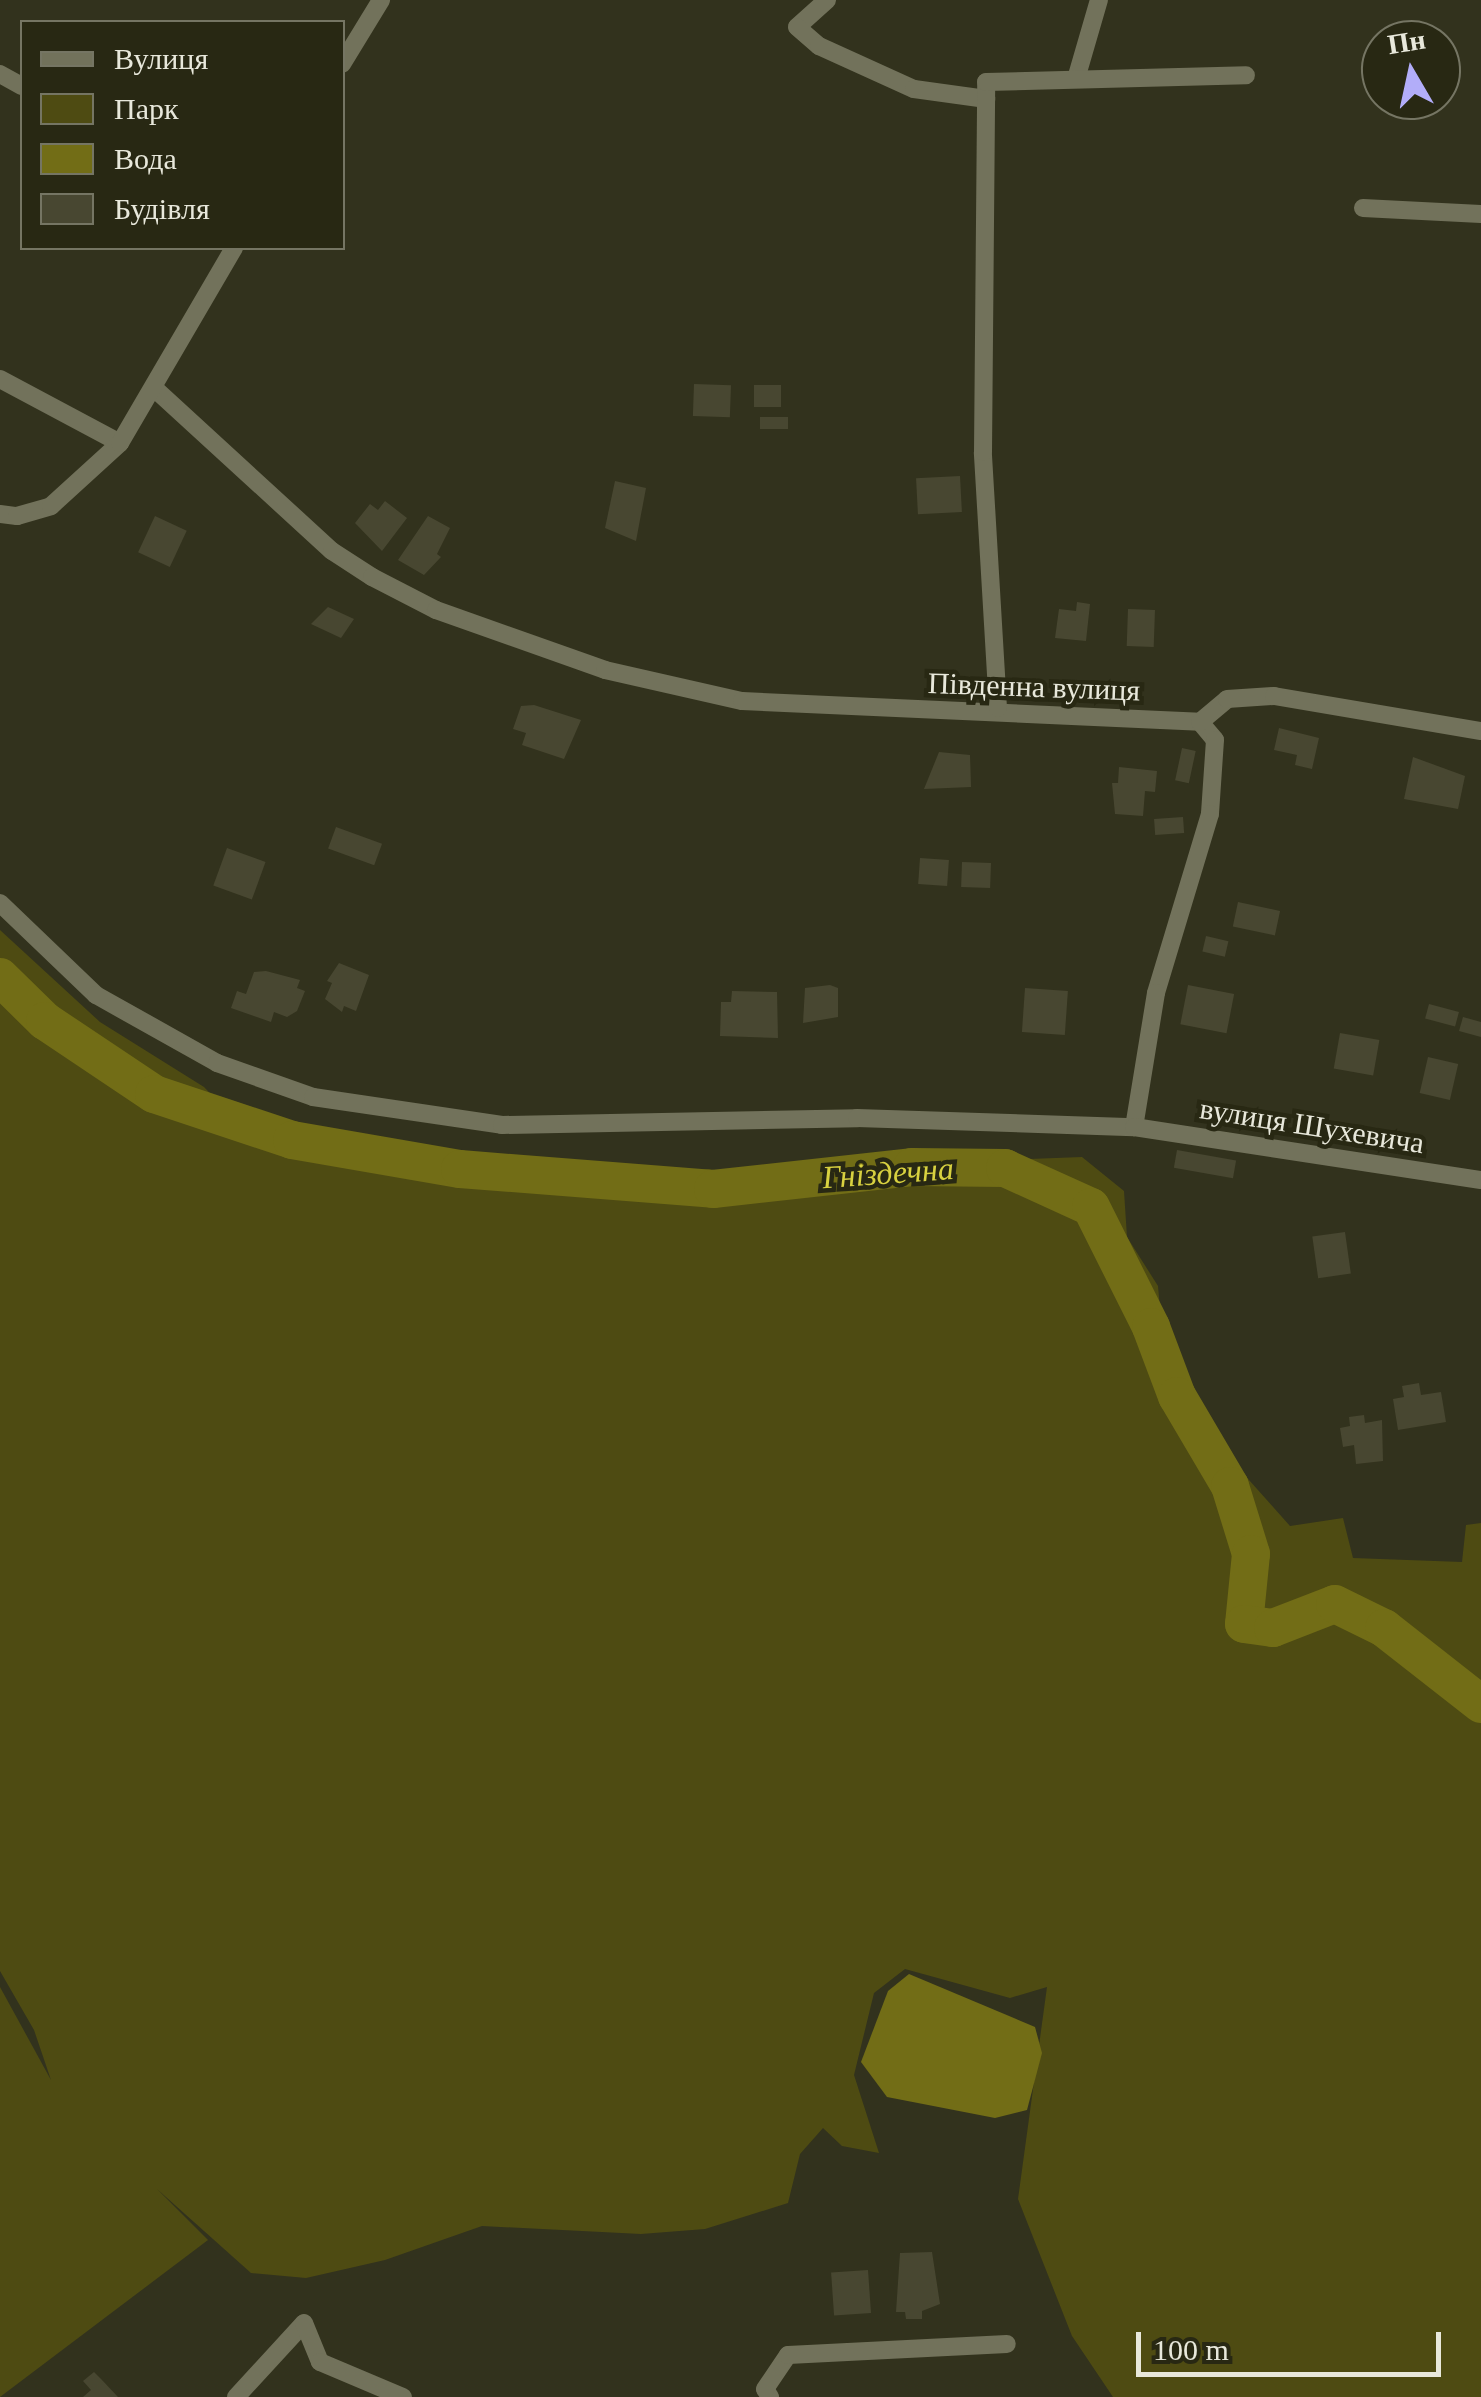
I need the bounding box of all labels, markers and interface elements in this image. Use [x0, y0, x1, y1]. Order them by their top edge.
legend [20, 20, 345, 250]
north arrow [1361, 20, 1461, 120]
text: Пн [1385, 24, 1428, 60]
text: Вулиця [114, 42, 208, 75]
text: Парк [114, 92, 179, 125]
text: Вода [114, 142, 177, 175]
text: Будівля [114, 192, 210, 225]
street label: Південна вулиця [927, 665, 1141, 709]
street label: вулиця Шухевича [1197, 1090, 1427, 1162]
water label: Гніздечна [821, 1149, 955, 1197]
scale bar [1141, 2312, 1446, 2374]
text: 100 m [1153, 2333, 1229, 2366]

